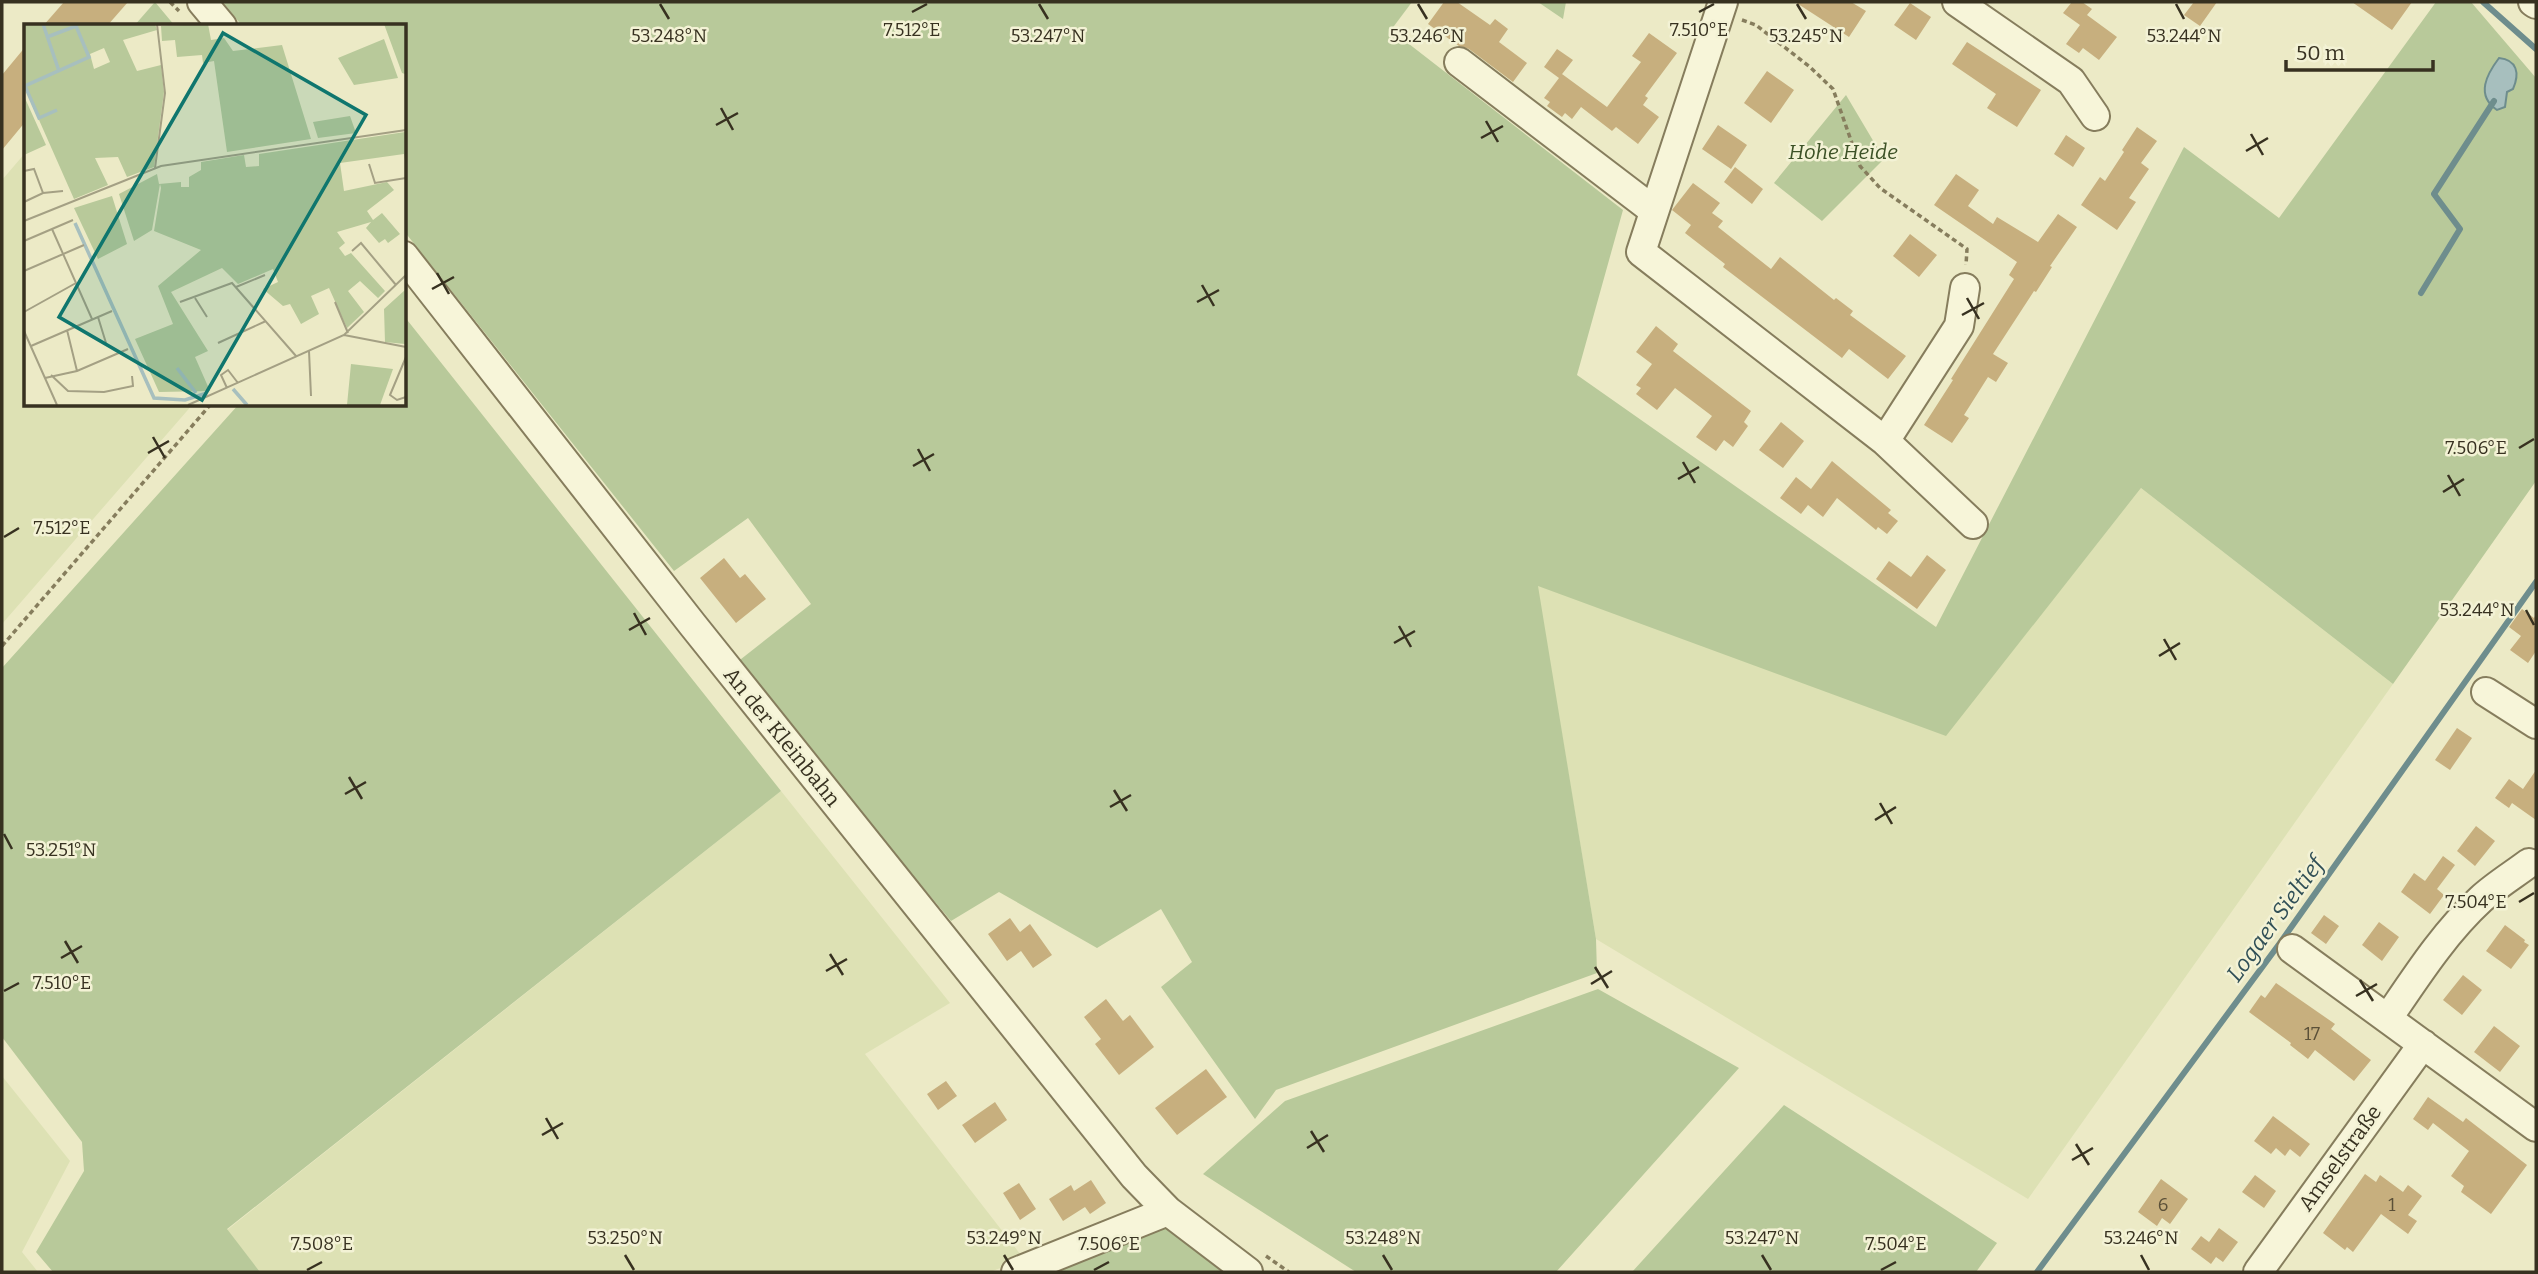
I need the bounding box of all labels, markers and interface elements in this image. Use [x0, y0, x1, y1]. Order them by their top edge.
text: 7.512°E [883, 19, 941, 41]
text: 7.510°E [1670, 19, 1728, 41]
inset map [24, 24, 406, 406]
text: 53.248°N [631, 25, 707, 47]
text: 53.247°N [1011, 25, 1085, 47]
text: 53.246°N [1389, 25, 1465, 47]
text: 53.245°N [1769, 25, 1843, 47]
text: 53.244°N [2147, 25, 2221, 47]
scale bar [2286, 28, 2433, 72]
text: 50 m [2296, 40, 2345, 66]
park label: Hohe Heide [1788, 139, 1898, 165]
text: 7.506°E [2445, 437, 2507, 459]
text: 7.512°E [33, 517, 91, 539]
text: 53.244°N [2440, 599, 2514, 621]
street label: An der Kleinbahn [718, 662, 846, 812]
text: 53.251°N [26, 839, 96, 861]
water label: Logaer Sieltief [2220, 848, 2332, 987]
text: 7.504°E [2445, 891, 2507, 913]
text: 7.510°E [33, 972, 91, 994]
house number: 17 [2304, 1023, 2320, 1045]
street label: Amselstraße [2293, 1100, 2387, 1216]
house number: 6 [2158, 1194, 2168, 1216]
house number: 1 [2388, 1194, 2396, 1216]
text: 53.250°N [587, 1227, 663, 1249]
text: 53.249°N [966, 1227, 1042, 1249]
text: 53.248°N [1345, 1227, 1421, 1249]
text: 53.247°N [1725, 1227, 1799, 1249]
text: 53.246°N [2103, 1227, 2179, 1249]
text: 7.508°E [291, 1233, 353, 1255]
text: 7.506°E [1078, 1233, 1140, 1255]
text: 7.504°E [1865, 1233, 1927, 1255]

